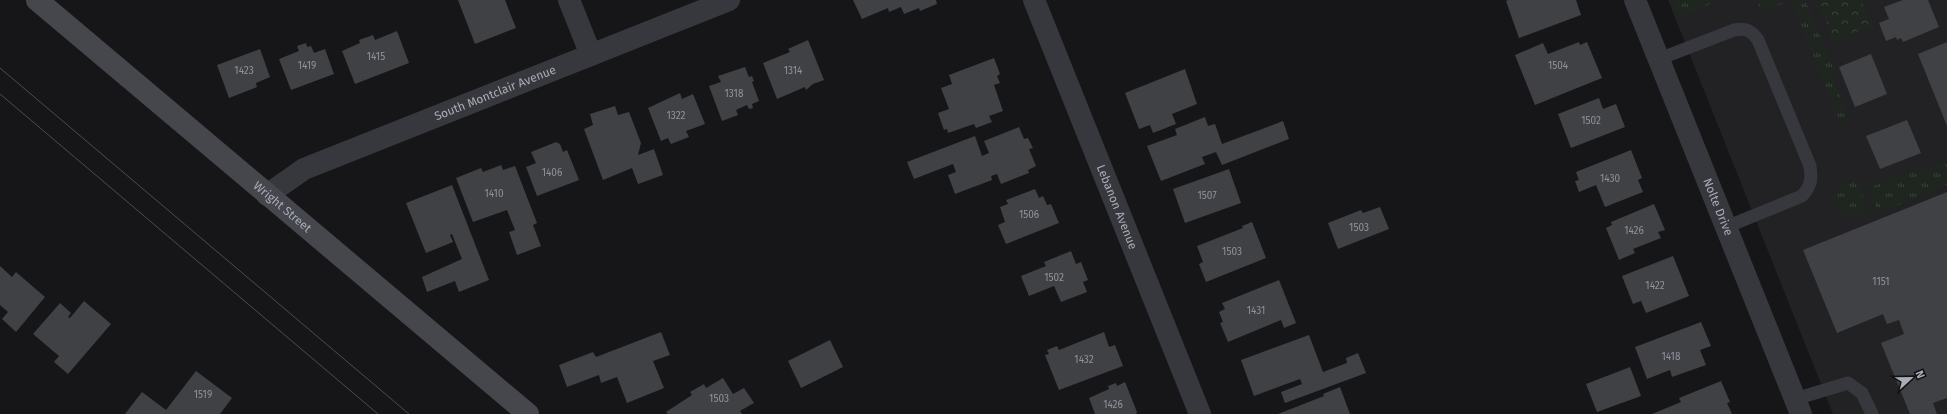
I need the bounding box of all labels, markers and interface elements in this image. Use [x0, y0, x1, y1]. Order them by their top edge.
house number: 1415 [367, 51, 385, 63]
house number: 1419 [298, 60, 316, 72]
house number: 1504 [1548, 60, 1569, 72]
street label: South Montclair Avenue [432, 63, 558, 123]
house number: 1423 [234, 65, 254, 77]
house number: 1314 [784, 65, 803, 77]
house number: 1318 [725, 88, 744, 100]
house number: 1322 [666, 110, 686, 122]
house number: 1502 [1581, 115, 1601, 127]
street label: Lebanon Avenue [1094, 163, 1140, 251]
house number: 1406 [542, 167, 562, 179]
house number: 1430 [1600, 173, 1620, 185]
street label: Nolte Drive [1700, 176, 1736, 238]
street label: Wright Street [251, 179, 315, 236]
house number: 1410 [485, 188, 504, 200]
house number: 1507 [1197, 190, 1217, 202]
house number: 1506 [1019, 209, 1039, 221]
house number: 1503 [1349, 222, 1369, 234]
house number: 1426 [1624, 225, 1644, 237]
house number: 1503 [1222, 246, 1242, 258]
house number: 1502 [1044, 272, 1064, 284]
house number: 1151 [1872, 276, 1890, 288]
house number: 1422 [1645, 280, 1665, 292]
house number: 1431 [1247, 305, 1265, 317]
house number: 1418 [1662, 351, 1681, 363]
house number: 1432 [1074, 354, 1094, 366]
north arrow [1891, 358, 1931, 398]
text: N [1912, 369, 1927, 380]
house number: 1519 [194, 389, 212, 401]
house number: 1503 [709, 393, 729, 405]
house number: 1426 [1103, 399, 1123, 411]

